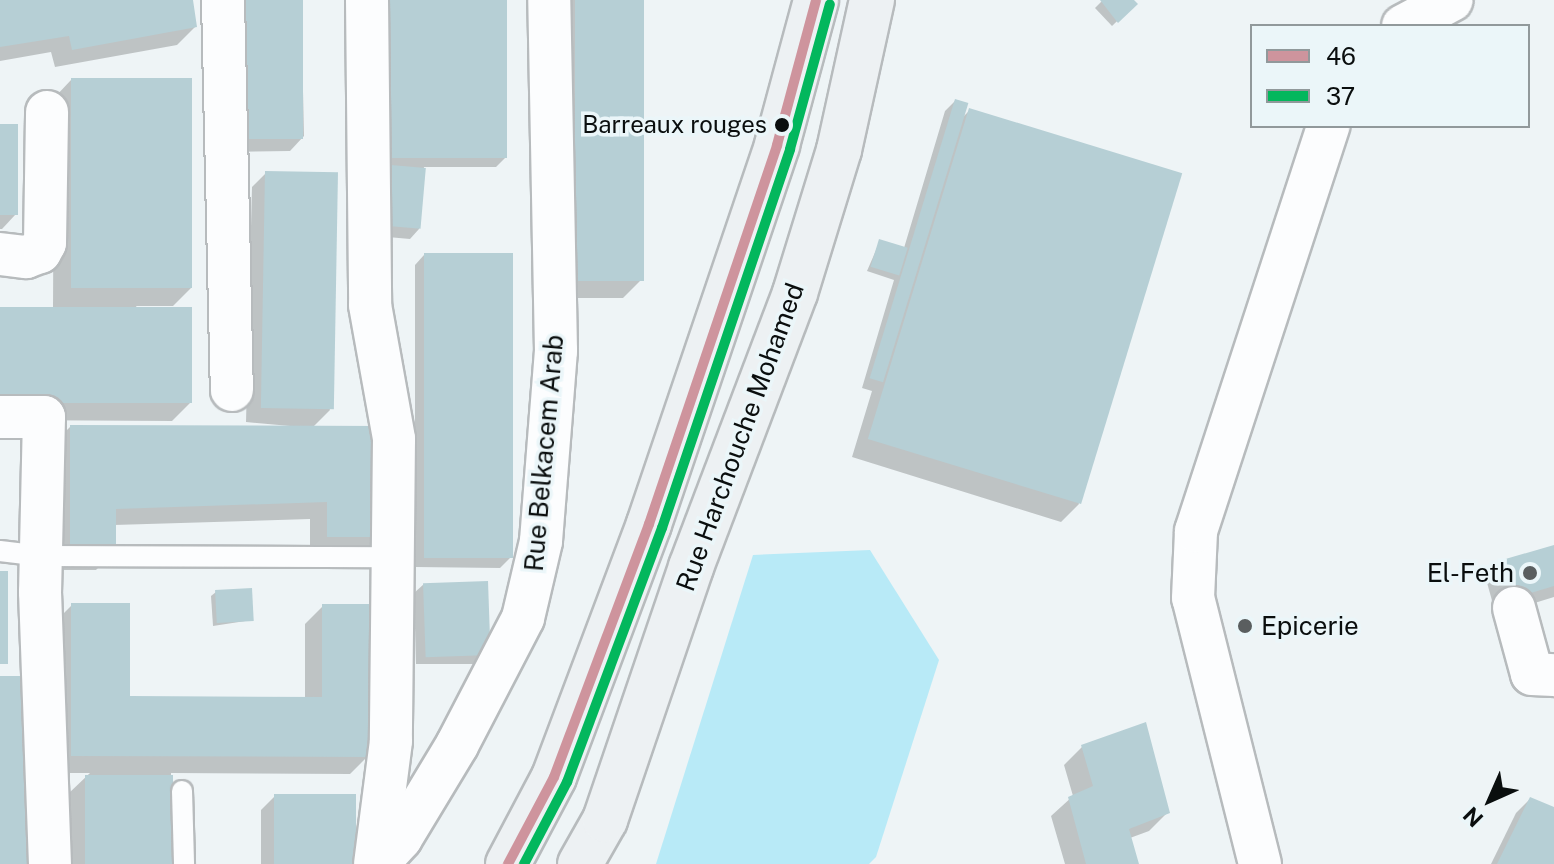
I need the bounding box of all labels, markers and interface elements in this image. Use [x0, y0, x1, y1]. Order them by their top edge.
legend [1250, 24, 1530, 128]
text: 46 [1326, 42, 1356, 70]
text: 37 [1326, 82, 1355, 110]
place label: Barreaux rouges [582, 111, 767, 139]
marker: Barreaux rouges [774, 117, 790, 133]
street label: Rue Harchouche Mohamed [670, 279, 810, 595]
street label: Rue Belkacem Arab [518, 333, 570, 573]
place label: El-Feth [1427, 557, 1514, 589]
marker: El-Feth [1521, 564, 1539, 582]
place label: Epicerie [1261, 610, 1359, 642]
marker: Epicerie [1236, 617, 1254, 635]
north arrow [1450, 760, 1530, 840]
text: N [1458, 802, 1488, 832]

